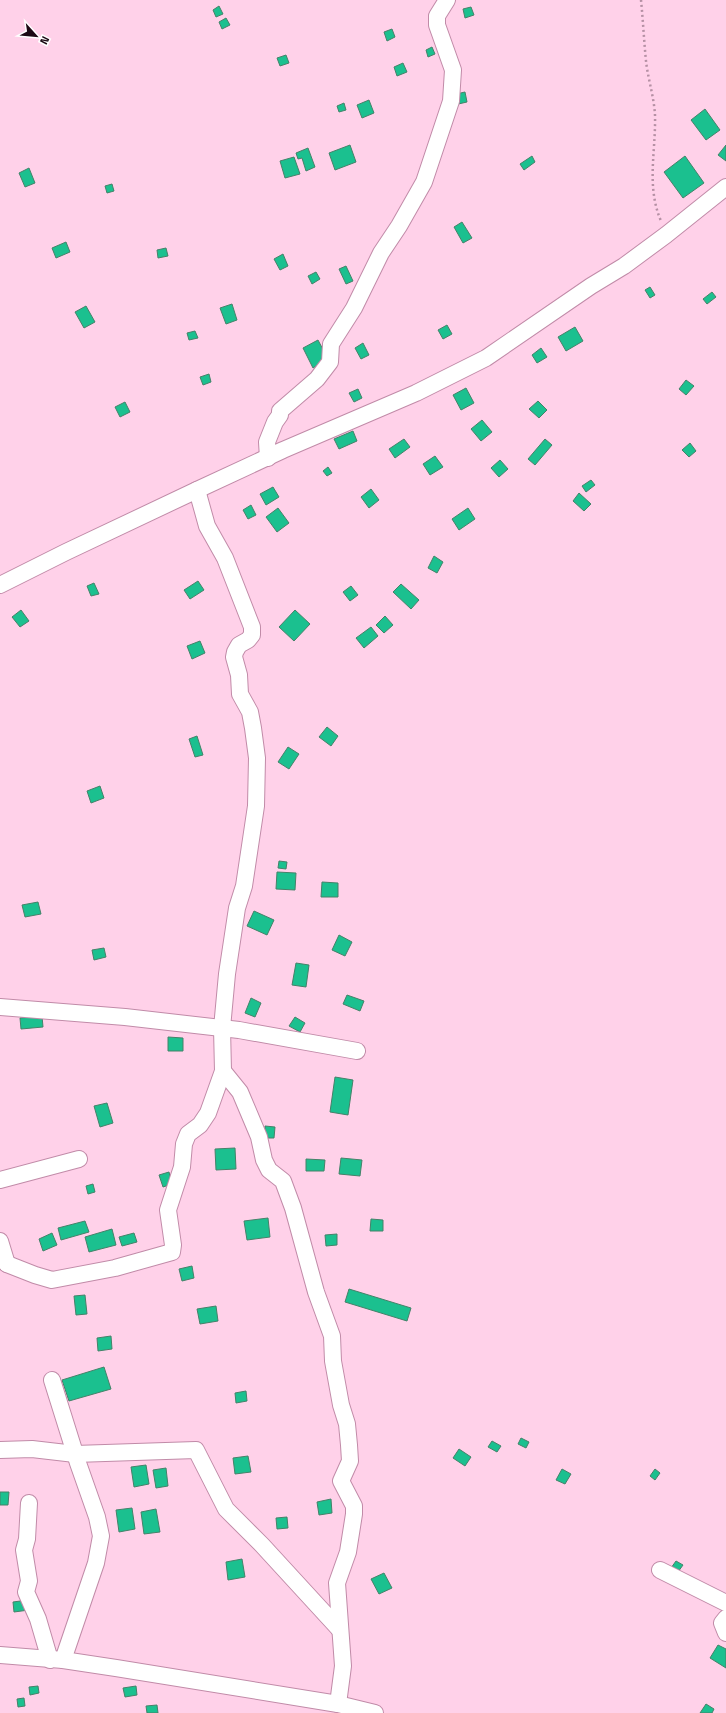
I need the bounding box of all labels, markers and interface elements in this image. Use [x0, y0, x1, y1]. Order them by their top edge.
north arrow [16, 16, 56, 56]
text: N [36, 34, 54, 48]

